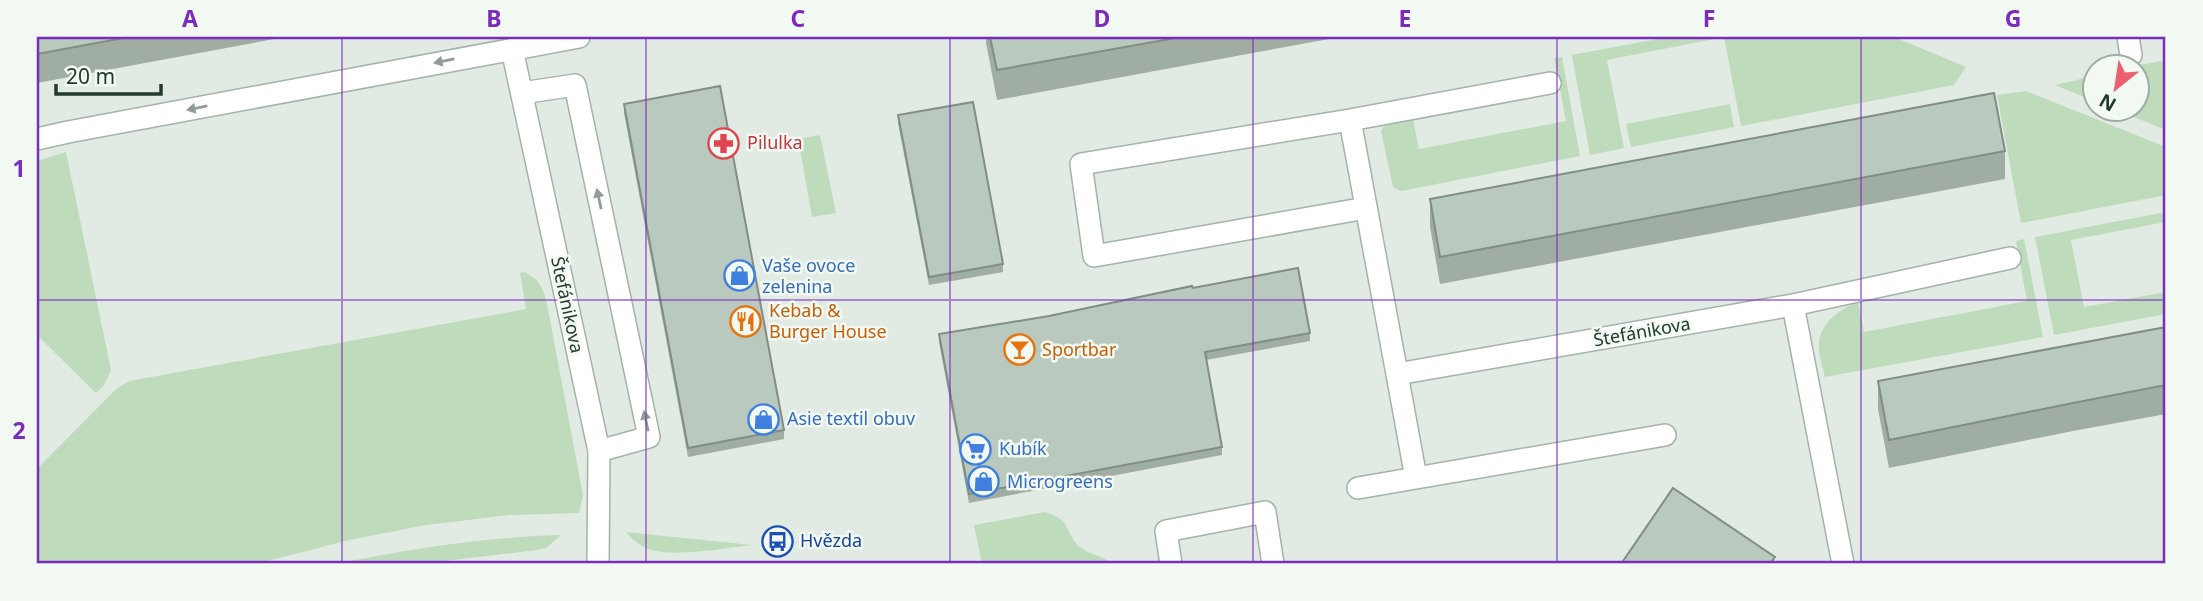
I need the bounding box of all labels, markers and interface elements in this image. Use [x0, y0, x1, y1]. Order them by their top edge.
text: A [182, 2, 198, 34]
text: B [486, 2, 502, 34]
text: C [791, 2, 806, 34]
text: D [1094, 2, 1110, 34]
text: E [1399, 2, 1411, 34]
text: F [1703, 2, 1715, 34]
text: G [2005, 2, 2021, 34]
scale bar [56, 52, 161, 96]
north arrow [2080, 52, 2150, 122]
one-way arrow [433, 56, 455, 67]
text: 20 m [66, 62, 115, 90]
text: N [2094, 88, 2121, 118]
one-way arrow [186, 102, 208, 113]
pharmacy icon: Pilulka [707, 126, 741, 160]
place label: Pilulka [747, 130, 803, 154]
text: 1 [12, 152, 26, 184]
one-way arrow [594, 188, 605, 210]
place label: Vaše ovoce zelenina [762, 253, 855, 298]
street label: Štefánikova [546, 254, 590, 355]
shop icon: Vaše ovoce zelenina [722, 259, 756, 293]
place label: Kebab & Burger House [769, 298, 887, 343]
restaurant icon: Kebab & Burger House [729, 304, 763, 338]
street label: Štefánikova [1591, 311, 1692, 351]
bar icon: Sportbar [1002, 333, 1036, 367]
place label: Sportbar [1042, 337, 1117, 361]
shop icon: Asie textil obuv [747, 402, 781, 436]
place label: Asie textil obuv [787, 406, 916, 430]
one-way arrow [640, 410, 651, 432]
text: 2 [12, 414, 26, 446]
supermarket icon: Kubík [959, 432, 993, 466]
place label: Kubík [999, 436, 1047, 460]
shop icon: Microgreens [967, 465, 1001, 499]
place label: Microgreens [1007, 469, 1113, 493]
bus stop icon: Hvězda [760, 524, 794, 558]
place label: Hvězda [800, 528, 862, 552]

